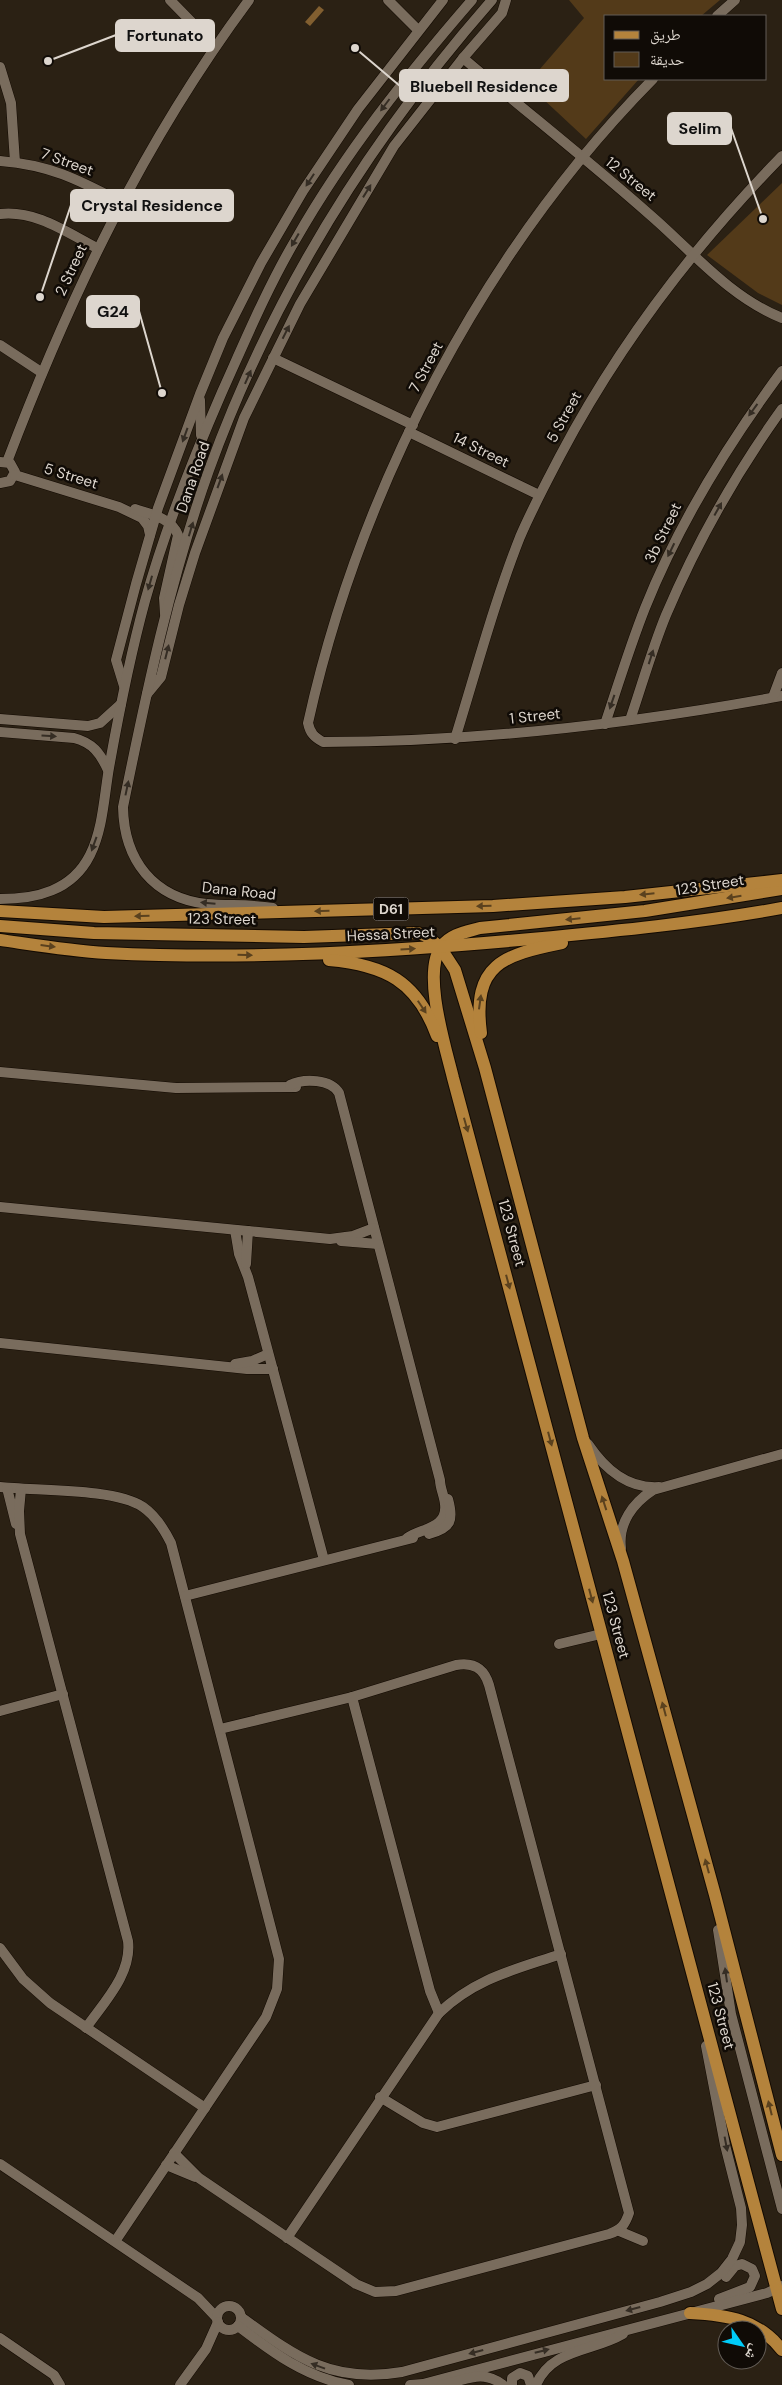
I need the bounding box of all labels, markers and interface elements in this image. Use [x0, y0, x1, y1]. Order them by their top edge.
legend [604, 15, 767, 80]
callout: Fortunato [116, 20, 214, 51]
text: Fortunato [126, 25, 204, 46]
text: طريق [650, 25, 681, 45]
text: حديقة [650, 50, 685, 70]
callout: Bluebell Residence [400, 70, 568, 101]
text: Bluebell Residence [410, 76, 558, 97]
one-way arrow [380, 98, 391, 111]
callout: Selim [668, 113, 731, 144]
text: Selim [678, 118, 722, 139]
street label: 7 Street [38, 143, 96, 181]
street label: 12 Street [601, 152, 661, 206]
one-way arrow [305, 173, 315, 187]
one-way arrow [362, 185, 371, 198]
callout: Crystal Residence [71, 190, 233, 221]
text: Crystal Residence [81, 195, 223, 216]
one-way arrow [291, 234, 300, 247]
street label: 2 Street [50, 241, 92, 299]
callout: G24 [87, 296, 139, 327]
text: G24 [97, 301, 129, 322]
one-way arrow [282, 325, 290, 339]
street label: 7 Street [404, 338, 448, 396]
one-way arrow [244, 370, 252, 384]
street label: 5 Street [542, 388, 586, 446]
one-way arrow [748, 404, 758, 417]
one-way arrow [181, 428, 189, 443]
street label: 14 Street [450, 428, 513, 472]
street label: Dana Road [171, 439, 215, 515]
street label: 5 Street [41, 458, 101, 494]
one-way arrow [217, 473, 224, 488]
street label: 3b Street [640, 499, 686, 566]
one-way arrow [714, 502, 722, 517]
one-way arrow [187, 521, 195, 536]
one-way arrow [667, 543, 675, 558]
one-way arrow [146, 575, 154, 590]
one-way arrow [163, 645, 171, 660]
one-way arrow [647, 649, 655, 664]
one-way arrow [608, 695, 616, 710]
street label: 1 Street [509, 703, 562, 729]
one-way arrow [41, 732, 57, 740]
one-way arrow [123, 780, 131, 796]
one-way arrow [90, 837, 98, 852]
street label: 123 Street [675, 870, 746, 900]
street label: Dana Road [201, 877, 277, 905]
one-way arrow [638, 890, 654, 898]
one-way arrow [726, 894, 742, 902]
road number: D61 [374, 898, 408, 921]
one-way arrow [199, 899, 215, 907]
one-way arrow [476, 902, 492, 910]
one-way arrow [314, 907, 330, 915]
street label: 123 Street [187, 908, 257, 930]
one-way arrow [134, 912, 150, 920]
one-way arrow [565, 915, 581, 923]
street label: Hessa Street [346, 922, 436, 946]
one-way arrow [41, 942, 57, 950]
one-way arrow [400, 945, 416, 953]
one-way arrow [238, 952, 254, 960]
one-way arrow [476, 994, 484, 1010]
one-way arrow [418, 1000, 427, 1013]
one-way arrow [462, 1118, 470, 1133]
street label: 123 Street [493, 1197, 531, 1269]
one-way arrow [504, 1275, 512, 1290]
one-way arrow [546, 1432, 554, 1447]
one-way arrow [600, 1495, 607, 1510]
one-way arrow [588, 1589, 596, 1604]
street label: 123 Street [597, 1589, 635, 1661]
one-way arrow [660, 1702, 668, 1717]
one-way arrow [703, 1858, 711, 1873]
one-way arrow [722, 1967, 730, 1983]
street label: 123 Street [702, 1980, 740, 2052]
one-way arrow [766, 2100, 774, 2115]
one-way arrow [722, 2136, 730, 2152]
one-way arrow [626, 2306, 641, 2314]
north arrow [717, 2320, 767, 2370]
text: ش [741, 2341, 764, 2364]
one-way arrow [535, 2347, 550, 2355]
one-way arrow [469, 2349, 484, 2357]
one-way arrow [310, 2362, 325, 2370]

